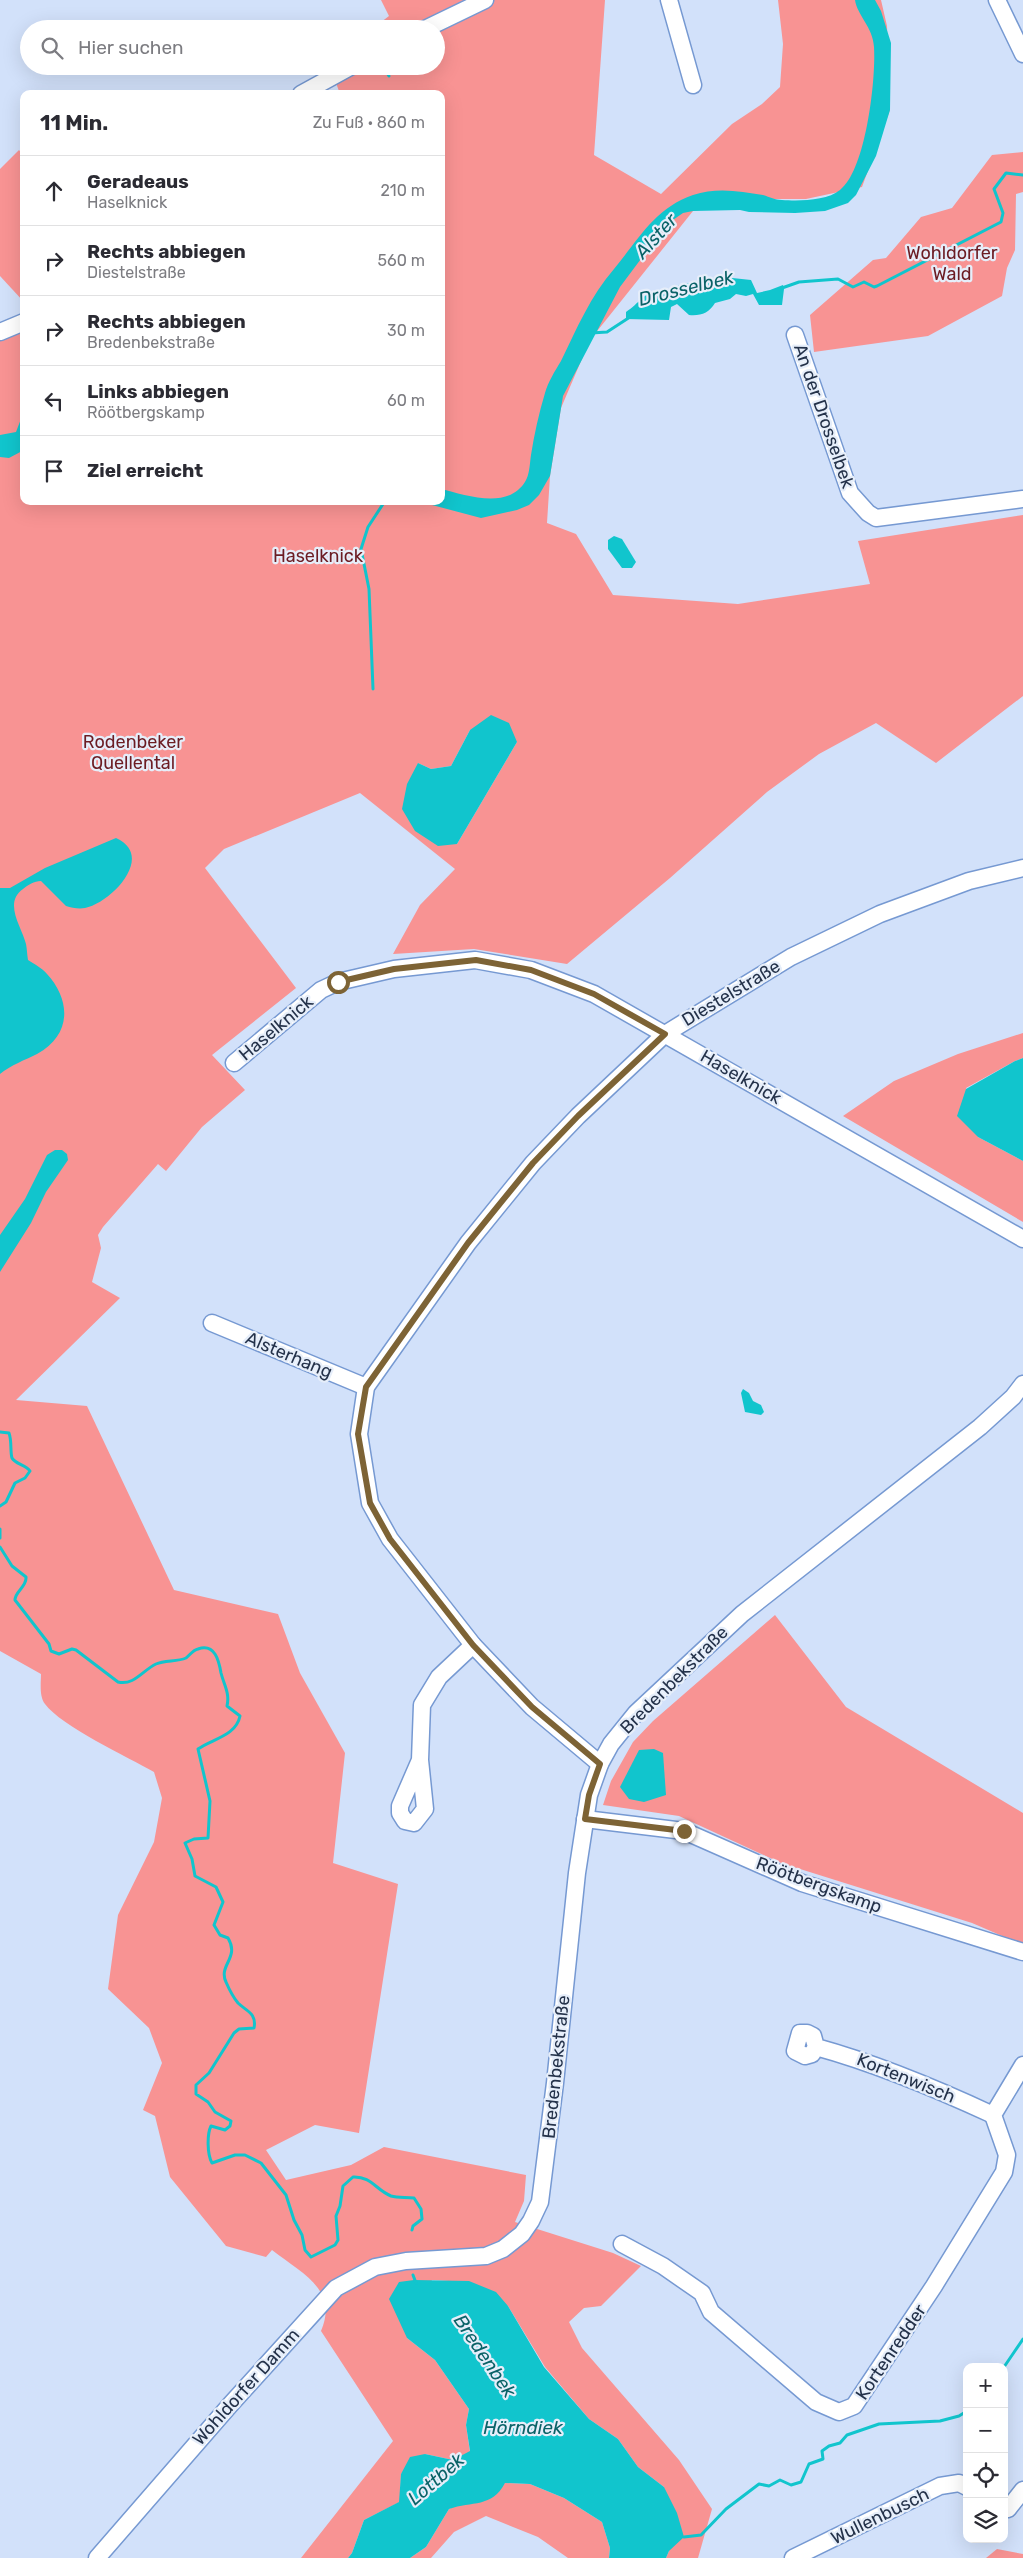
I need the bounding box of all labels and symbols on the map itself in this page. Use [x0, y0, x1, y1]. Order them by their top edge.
water label: Alster [629, 208, 683, 264]
park label: Wohldorfer Wald [906, 242, 998, 285]
water label: Drosselbek [636, 265, 736, 311]
street label: An der Drosselbek [789, 341, 859, 492]
park label: Haselknick [273, 545, 364, 567]
park label: Rodenbeker Quellental [83, 731, 183, 774]
street label: Diestelstraße [678, 955, 784, 1031]
route start [327, 971, 350, 994]
street label: Haselknick [234, 990, 318, 1065]
street label: Haselknick [696, 1045, 786, 1109]
street label: Alsterhang [242, 1327, 336, 1383]
street label: Bredenbekstraße [615, 1621, 733, 1739]
route end [673, 1820, 696, 1843]
street label: Röötbergskamp [753, 1852, 885, 1918]
street label: Bredenbekstraße [538, 1994, 574, 2140]
street label: Kortenwisch [854, 2048, 958, 2108]
street label: Kortenredder [851, 2300, 931, 2404]
water label: Bredenbek [449, 2310, 521, 2402]
street label: Wohldorfer Damm [188, 2324, 304, 2450]
water label: Hörndiek [483, 2416, 563, 2439]
water label: Lottbek [403, 2448, 469, 2510]
street label: Wullenbusch [827, 2483, 933, 2549]

